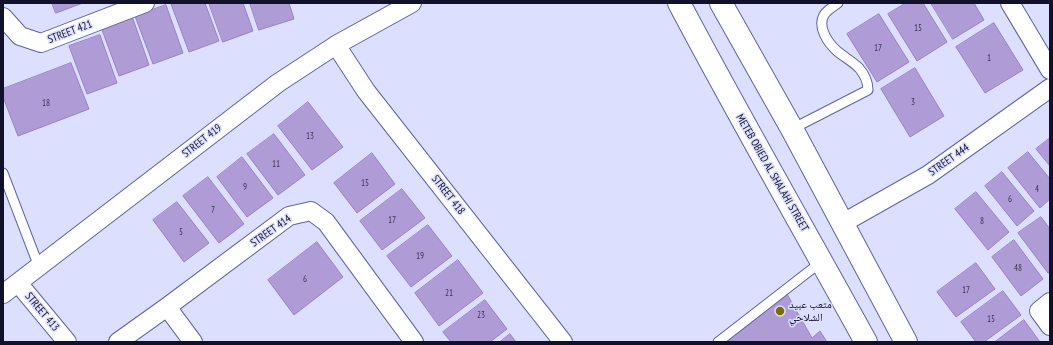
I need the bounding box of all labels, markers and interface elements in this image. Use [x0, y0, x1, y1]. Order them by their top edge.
street label: STREET 421 [46, 18, 94, 46]
house number: 15 [914, 23, 922, 33]
house number: 17 [874, 43, 882, 53]
house number: 1 [987, 53, 991, 63]
house number: 3 [911, 97, 915, 107]
house number: 18 [42, 98, 50, 108]
street label: METEB OBIED AL SHALAHI STREET [733, 112, 811, 234]
street label: STREET 419 [180, 122, 224, 160]
house number: 13 [306, 131, 314, 141]
street label: STREET 444 [926, 141, 972, 179]
house number: 11 [272, 159, 280, 169]
street label: STREET 418 [429, 173, 467, 217]
house number: 15 [361, 178, 369, 188]
house number: 9 [243, 182, 247, 192]
house number: 4 [1035, 184, 1039, 194]
house number: 6 [1008, 194, 1012, 204]
house number: 7 [211, 205, 215, 215]
street label: STREET 414 [248, 212, 294, 250]
house number: 17 [388, 215, 396, 225]
house number: 8 [980, 216, 984, 226]
house number: 5 [179, 227, 183, 237]
house number: 19 [416, 251, 424, 261]
house number: 48 [1014, 263, 1022, 273]
house number: 6 [303, 274, 307, 284]
house number: 17 [962, 285, 970, 295]
house number: 21 [445, 288, 453, 298]
street label: STREET 413 [22, 290, 62, 334]
place label: متعب عبيد الشلاحي [789, 298, 832, 324]
marker: متعب عبيد الشلاحي [774, 305, 786, 317]
house number: 23 [477, 310, 485, 320]
house number: 15 [987, 314, 995, 324]

